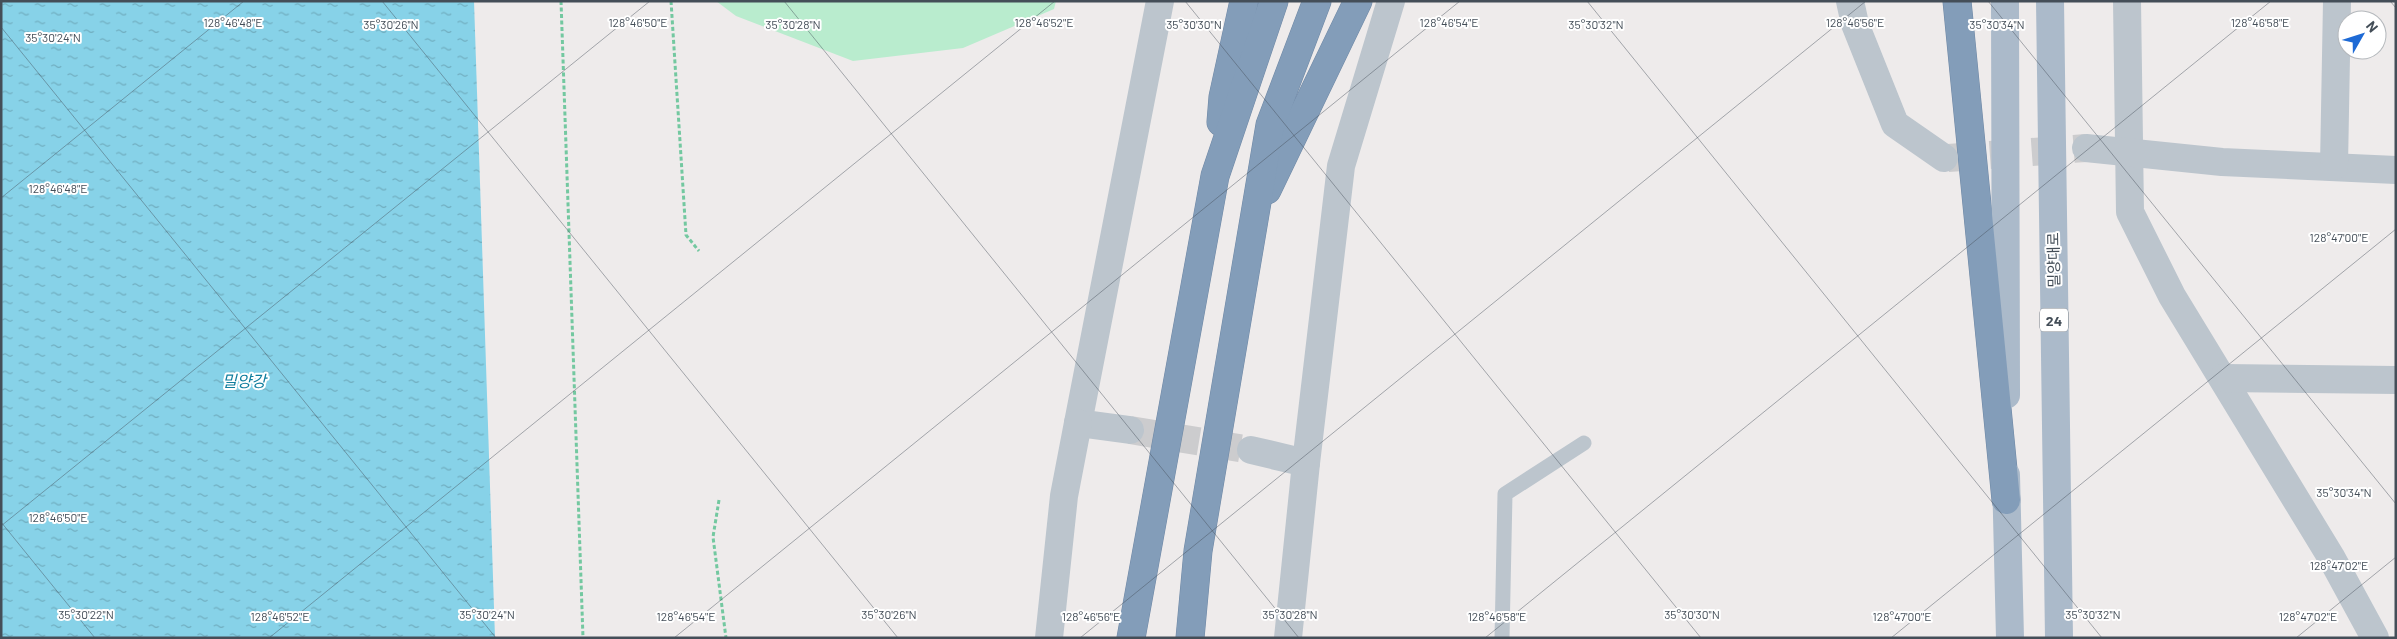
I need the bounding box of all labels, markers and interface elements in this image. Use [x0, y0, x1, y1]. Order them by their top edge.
north arrow [2337, 10, 2387, 60]
text: 128°46'48"E [203, 15, 263, 29]
text: 128°46'50"E [608, 15, 668, 29]
text: 128°46'52"E [1015, 15, 1073, 29]
text: 128°46'54"E [1420, 15, 1478, 29]
text: 128°46'56"E [1826, 15, 1884, 29]
text: 128°46'58"E [2231, 15, 2289, 29]
text: 35°30'26"N [363, 17, 419, 31]
text: 35°30'28"N [765, 17, 821, 31]
text: 35°30'30"N [1166, 17, 1222, 31]
text: 35°30'32"N [1568, 17, 1624, 31]
text: 35°30'34"N [1969, 17, 2025, 31]
text: N [2363, 18, 2382, 35]
text: 35°30'24"N [25, 30, 81, 44]
text: 128°46'48"E [28, 181, 88, 195]
text: 128°47'00"E [2310, 230, 2368, 244]
street label: 밀양대로 [2044, 232, 2062, 288]
road number: 24 [2040, 308, 2068, 332]
water label: 밀양강 [222, 371, 268, 390]
text: 35°30'34"N [2316, 485, 2372, 499]
text: 128°46'50"E [28, 510, 88, 524]
text: 128°47'02"E [2310, 558, 2368, 572]
text: 35°30'22"N [58, 607, 114, 621]
text: 35°30'24"N [459, 607, 515, 621]
text: 35°30'26"N [861, 607, 917, 621]
text: 35°30'28"N [1262, 607, 1318, 621]
text: 35°30'30"N [1664, 607, 1720, 621]
text: 35°30'32"N [2065, 607, 2121, 621]
text: 128°46'52"E [251, 609, 309, 623]
text: 128°46'54"E [657, 609, 715, 623]
text: 128°46'56"E [1062, 609, 1120, 623]
text: 128°46'58"E [1468, 609, 1526, 623]
text: 128°47'00"E [1873, 609, 1931, 623]
text: 128°47'02"E [2279, 609, 2337, 623]

